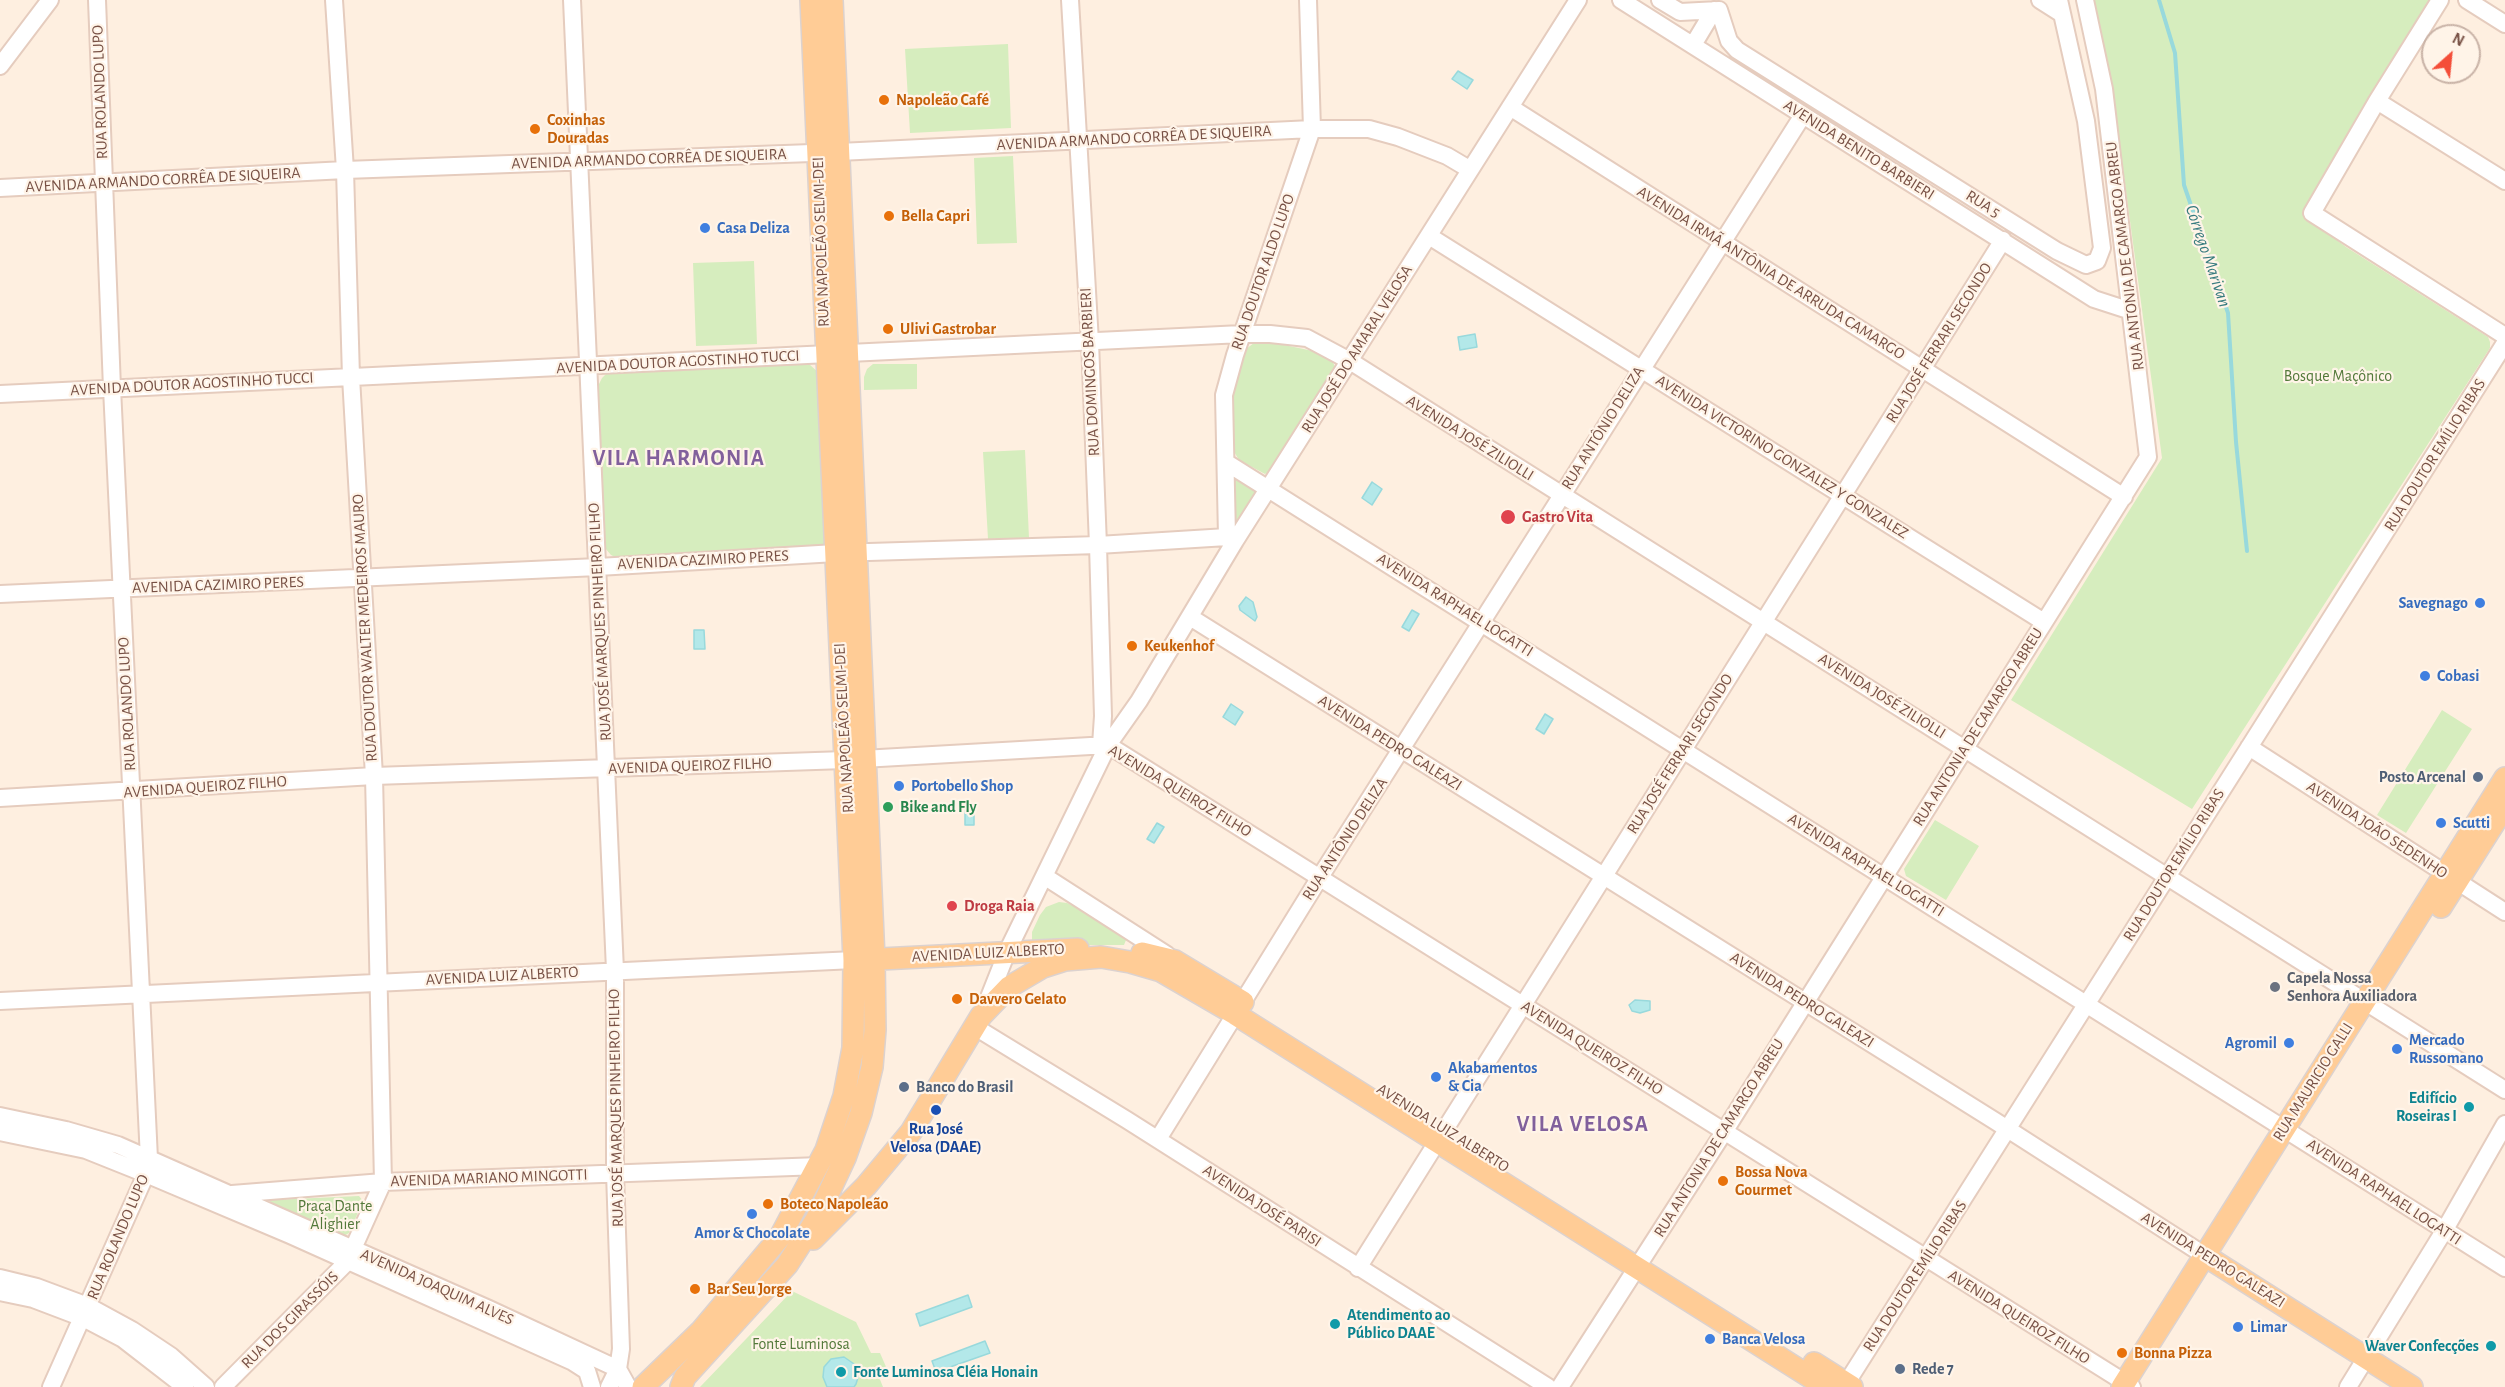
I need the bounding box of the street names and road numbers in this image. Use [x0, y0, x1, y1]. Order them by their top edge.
street label: RUA ROLANDO LUPO [88, 25, 112, 159]
street label: AVENIDA BENITO BARBIERI [1780, 96, 1938, 204]
street label: AVENIDA ARMANDO CORRÊA DE SIQUEIRA [996, 121, 1272, 155]
street label: RUA ANTONIA DE CAMARGO ABREU [2101, 141, 2149, 371]
street label: AVENIDA ARMANDO CORRÊA DE SIQUEIRA [511, 145, 787, 173]
street label: RUA NAPOLEÃO SELMI-DEI [808, 157, 834, 327]
street label: AVENIDA ARMANDO CORRÊA DE SIQUEIRA [25, 163, 301, 197]
street label: AVENIDA IRMÃ ANTÔNIA DE ARRUDA CAMARGO [1634, 182, 1908, 364]
street label: RUA 5 [1962, 186, 2004, 222]
street label: RUA DOUTOR ALDO LUPO [1227, 191, 1299, 353]
street label: RUA JOSÉ FERRARI SECONDO [1882, 259, 1996, 427]
street label: RUA JOSÉ DO AMARAL VELOSA [1297, 261, 1417, 437]
street label: RUA DOMINGOS BARBIERI [1076, 287, 1104, 457]
street label: AVENIDA DOUTOR AGOSTINHO TUCCI [556, 346, 800, 378]
street label: RUA ANTÔNIO DELIZA [1557, 363, 1649, 493]
street label: AVENIDA DOUTOR AGOSTINHO TUCCI [70, 368, 314, 400]
street label: AVENIDA VICTORINO GONZALEZ Y GONZALEZ [1652, 371, 1912, 543]
street label: RUA DOUTOR EMÍLIO RIBAS [2380, 375, 2490, 535]
street label: AVENIDA JOSÉ ZILIOLLI [1403, 391, 1537, 485]
street label: RUA DOUTOR WALTER MEDEIROS MAURO [348, 494, 382, 762]
street label: RUA JOSÉ MARQUES PINHEIRO FILHO [584, 502, 616, 742]
street label: AVENIDA CAZIMIRO PERES [617, 546, 789, 574]
street label: AVENIDA RAPHAEL LOGATTI [1373, 549, 1537, 661]
street label: AVENIDA CAZIMIRO PERES [132, 572, 304, 598]
street label: RUA ANTONIA DE CAMARGO ABREU [1909, 624, 2047, 830]
street label: RUA ROLANDO LUPO [114, 636, 140, 772]
street label: RUA NAPOLEÃO SELMI-DEI [830, 643, 858, 813]
street label: AVENIDA JOSÉ ZILIOLLI [1815, 649, 1949, 743]
street label: RUA JOSÉ FERRARI SECONDO [1623, 670, 1737, 838]
street label: AVENIDA PEDRO GALEAZI [1315, 691, 1465, 795]
street label: AVENIDA QUEIROZ FILHO [1105, 741, 1255, 841]
street label: AVENIDA QUEIROZ FILHO [608, 754, 772, 778]
street label: AVENIDA QUEIROZ FILHO [123, 772, 287, 802]
street label: RUA ANTÔNIO DELIZA [1298, 774, 1392, 904]
street label: AVENIDA JOÃO SEDENHO [2303, 777, 2451, 883]
street label: RUA DOUTOR EMÍLIO RIBAS [2119, 785, 2229, 945]
street label: AVENIDA RAPHAEL LOGATTI [1784, 809, 1948, 921]
street label: AVENIDA LUIZ ALBERTO [911, 939, 1065, 967]
street label: AVENIDA PEDRO GALEAZI [1727, 948, 1877, 1052]
street label: AVENIDA LUIZ ALBERTO [425, 962, 579, 990]
street label: RUA JOSÉ MARQUES PINHEIRO FILHO [604, 989, 628, 1227]
street label: AVENIDA QUEIROZ FILHO [1517, 996, 1667, 1100]
street label: RUA MAURICIO GALLI [2269, 1019, 2357, 1145]
street label: RUA ANTONIA DE CAMARGO ABREU [1650, 1035, 1788, 1241]
street label: AVENIDA LUIZ ALBERTO [1373, 1079, 1513, 1177]
street label: AVENIDA RAPHAEL LOGATTI [2303, 1135, 2465, 1249]
street label: AVENIDA JOSÉ PARISI [1199, 1161, 1325, 1251]
street label: AVENIDA MARIANO MINGOTTI [390, 1165, 588, 1191]
street label: RUA ROLANDO LUPO [83, 1171, 153, 1303]
street label: RUA DOUTOR EMÍLIO RIBAS [1859, 1197, 1971, 1355]
street label: AVENIDA PEDRO GALEAZI [2138, 1208, 2288, 1312]
street label: AVENIDA JOAQUIM ALVES [357, 1245, 517, 1329]
street label: AVENIDA QUEIROZ FILHO [1944, 1265, 2094, 1369]
street label: RUA DOS GIRASSÓIS [237, 1267, 343, 1373]

